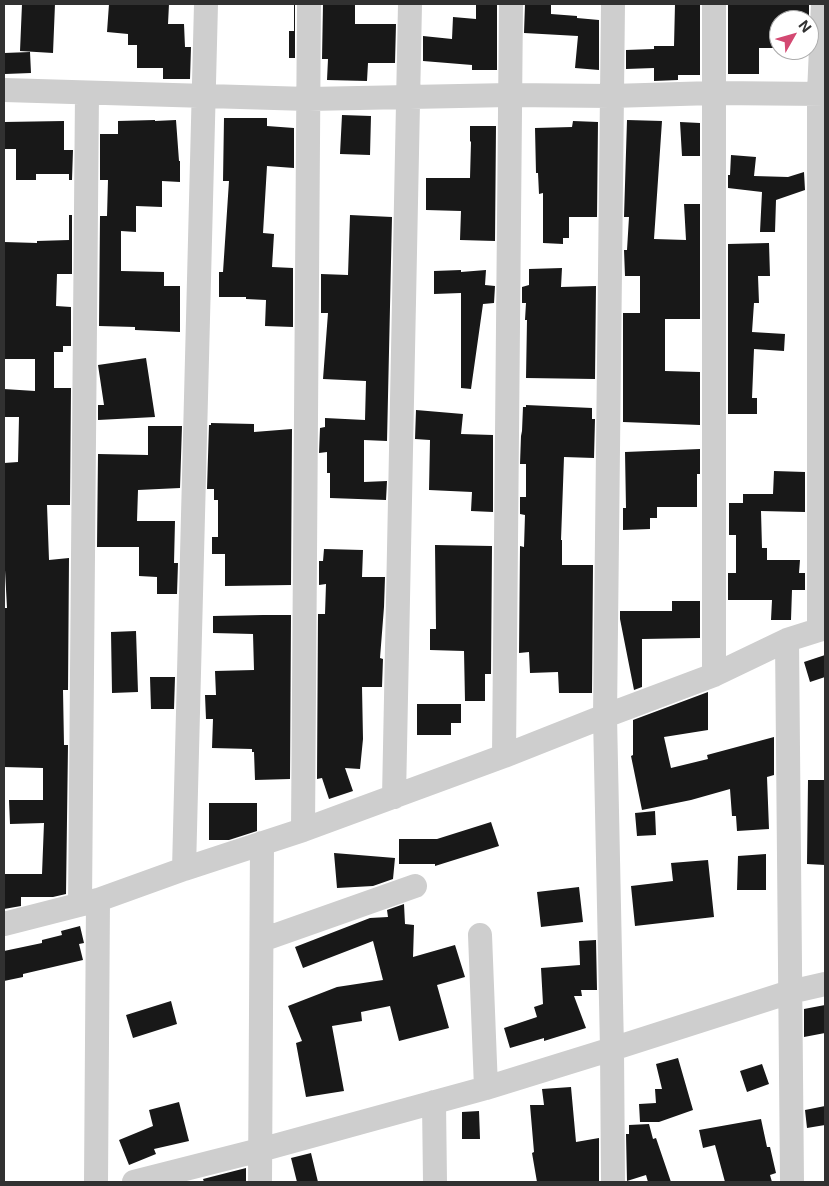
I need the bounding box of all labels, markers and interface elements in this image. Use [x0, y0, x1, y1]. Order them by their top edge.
north arrow [769, 10, 819, 60]
text: N [795, 17, 815, 36]

